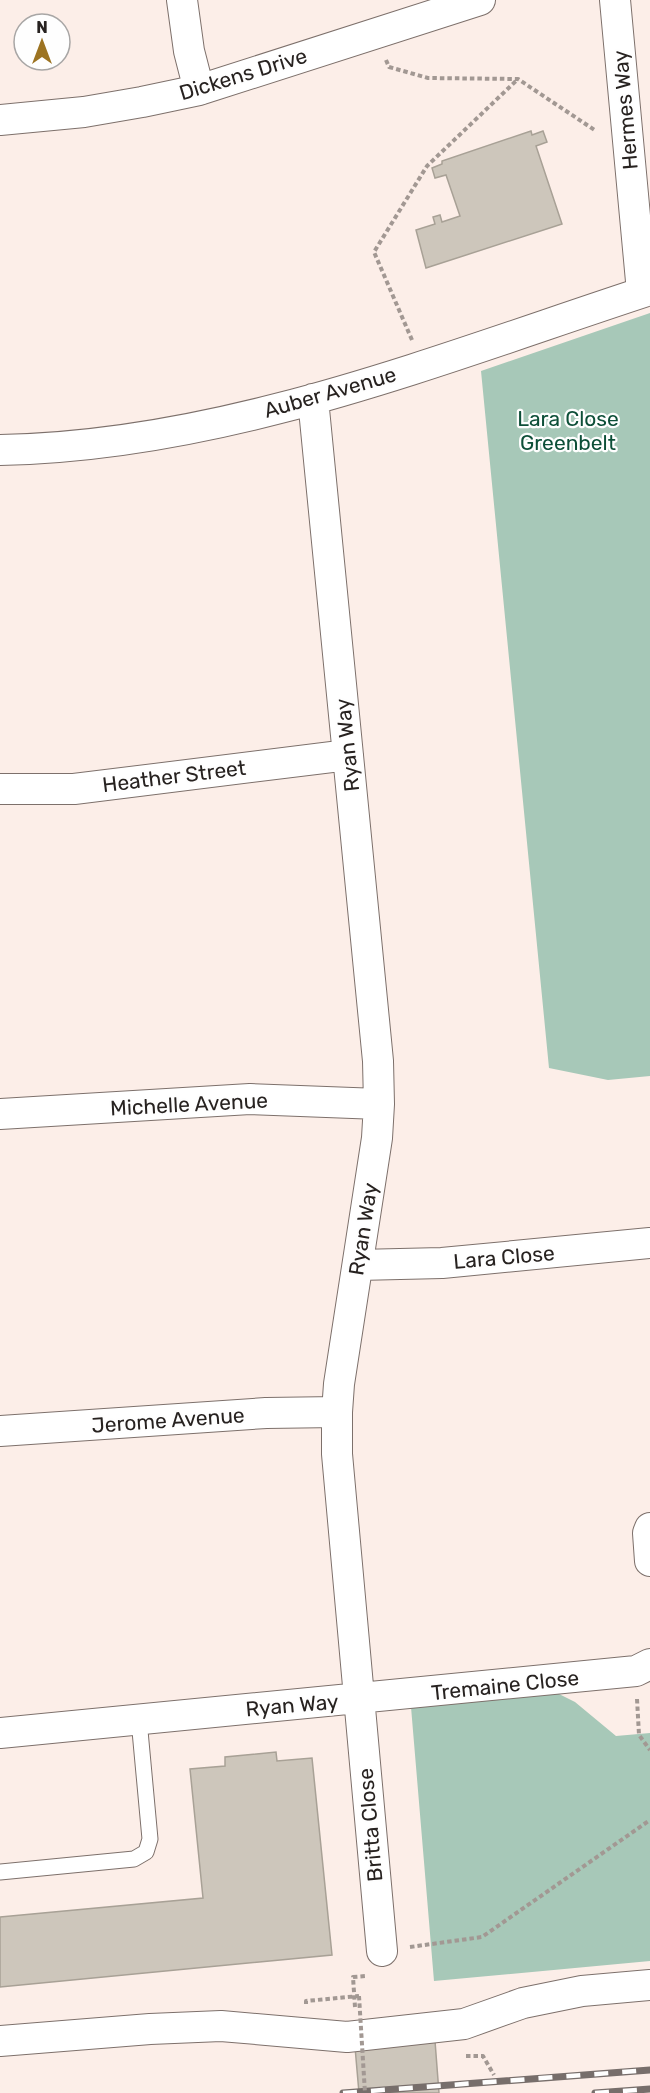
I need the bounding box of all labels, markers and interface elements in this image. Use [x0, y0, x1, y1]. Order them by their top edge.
north arrow [12, 12, 72, 72]
text: N [36, 18, 48, 37]
street label: Dickens Drive [176, 43, 310, 105]
street label: Hermes Way [607, 49, 643, 171]
street label: Auber Avenue [261, 361, 399, 423]
park label: Lara Close Greenbelt [517, 406, 619, 455]
street label: Ryan Way [330, 697, 364, 793]
street label: Heather Street [101, 755, 247, 797]
street label: Michelle Avenue [109, 1087, 269, 1121]
street label: Ryan Way [343, 1181, 383, 1277]
street label: Lara Close [452, 1240, 556, 1274]
street label: Jerome Avenue [91, 1402, 245, 1438]
street label: Tremaine Close [430, 1665, 580, 1705]
street label: Ryan Way [244, 1688, 340, 1722]
street label: Britta Close [353, 1767, 387, 1883]

